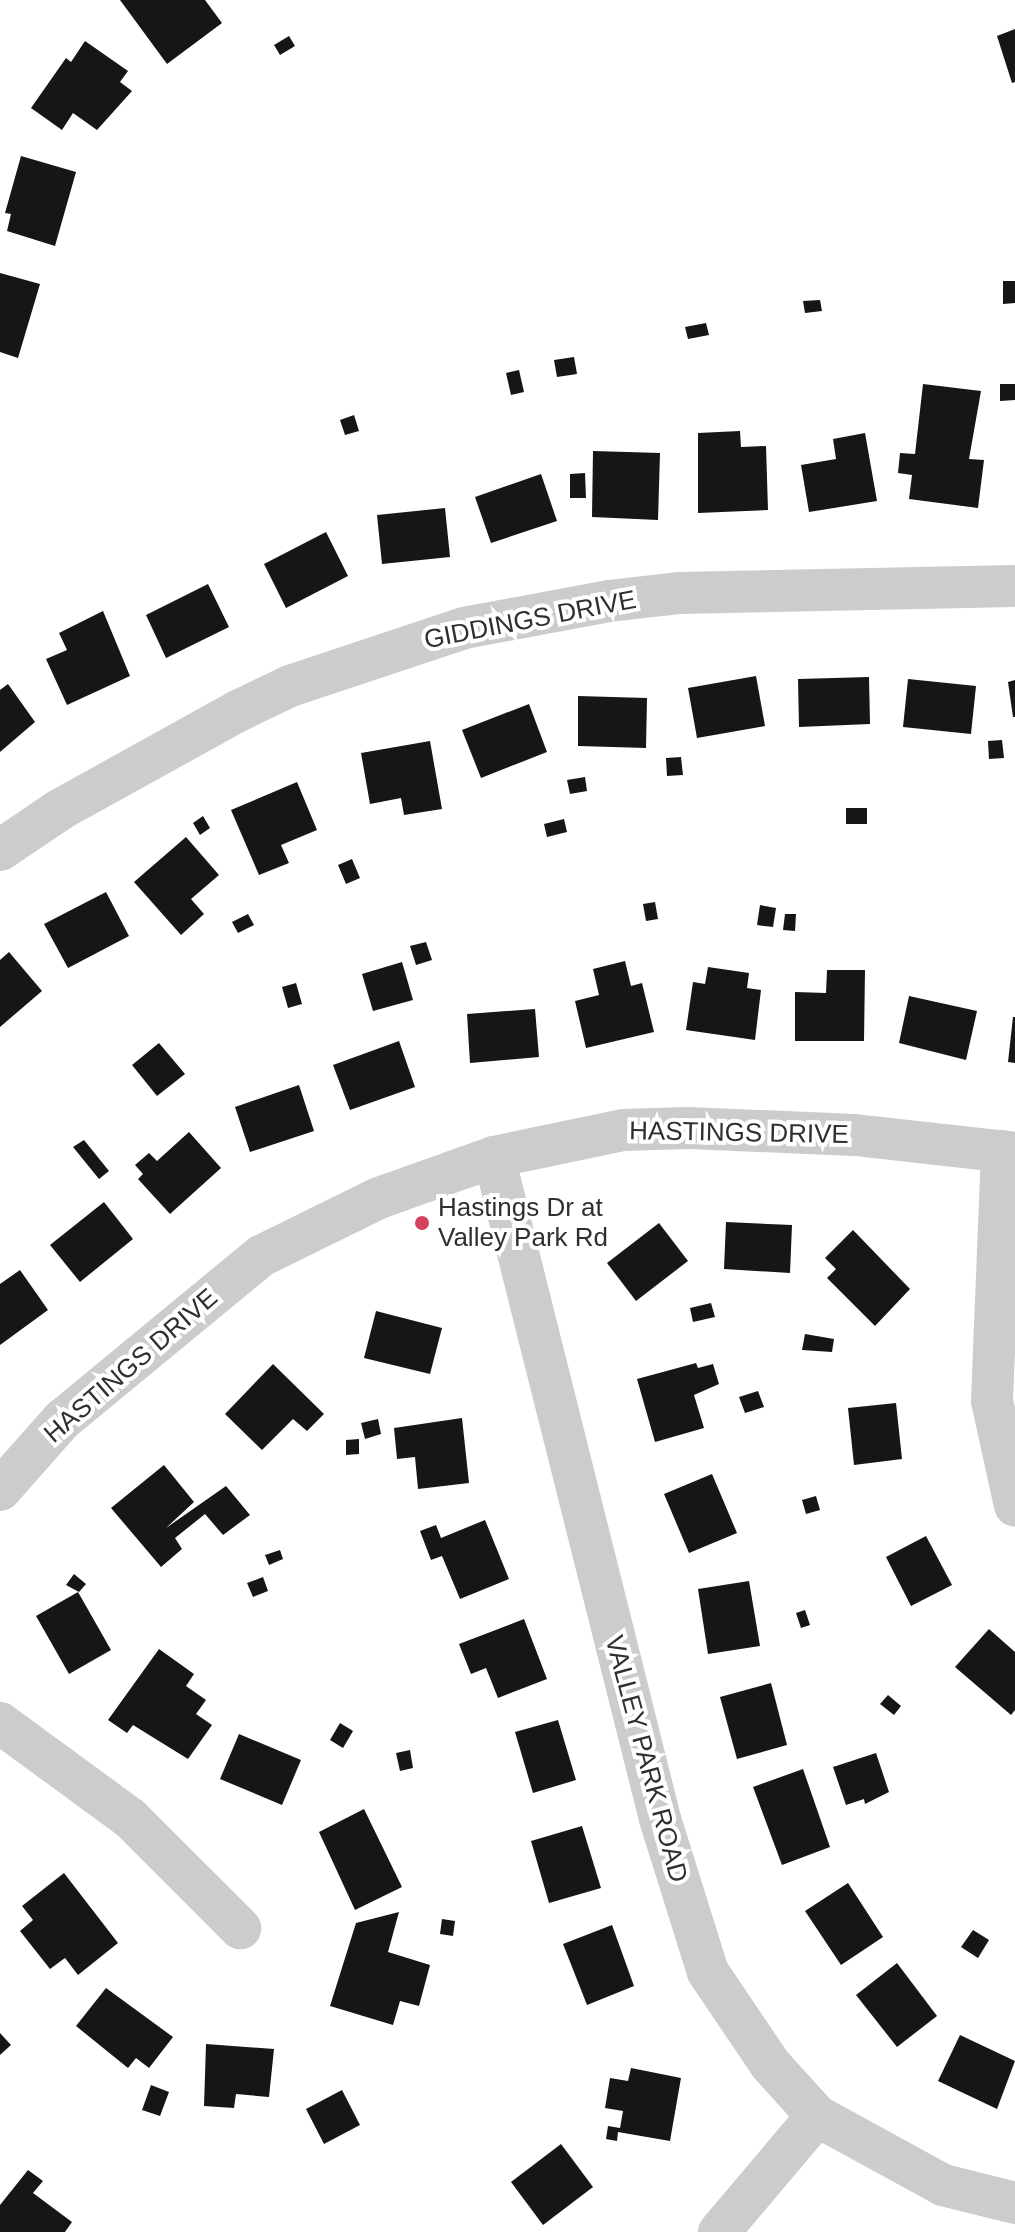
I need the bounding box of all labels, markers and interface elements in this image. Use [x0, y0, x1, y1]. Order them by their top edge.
street label: GIDDINGS DRIVE [421, 584, 639, 656]
street label: HASTINGS DRIVE [629, 1115, 849, 1151]
place label: Hastings Dr at Valley Park Rd [438, 1192, 608, 1254]
marker: Hastings Dr at Valley Park Rd [413, 1214, 431, 1232]
street label: HASTINGS DRIVE [38, 1282, 224, 1450]
street label: VALLEY PARK ROAD [598, 1632, 694, 1886]

